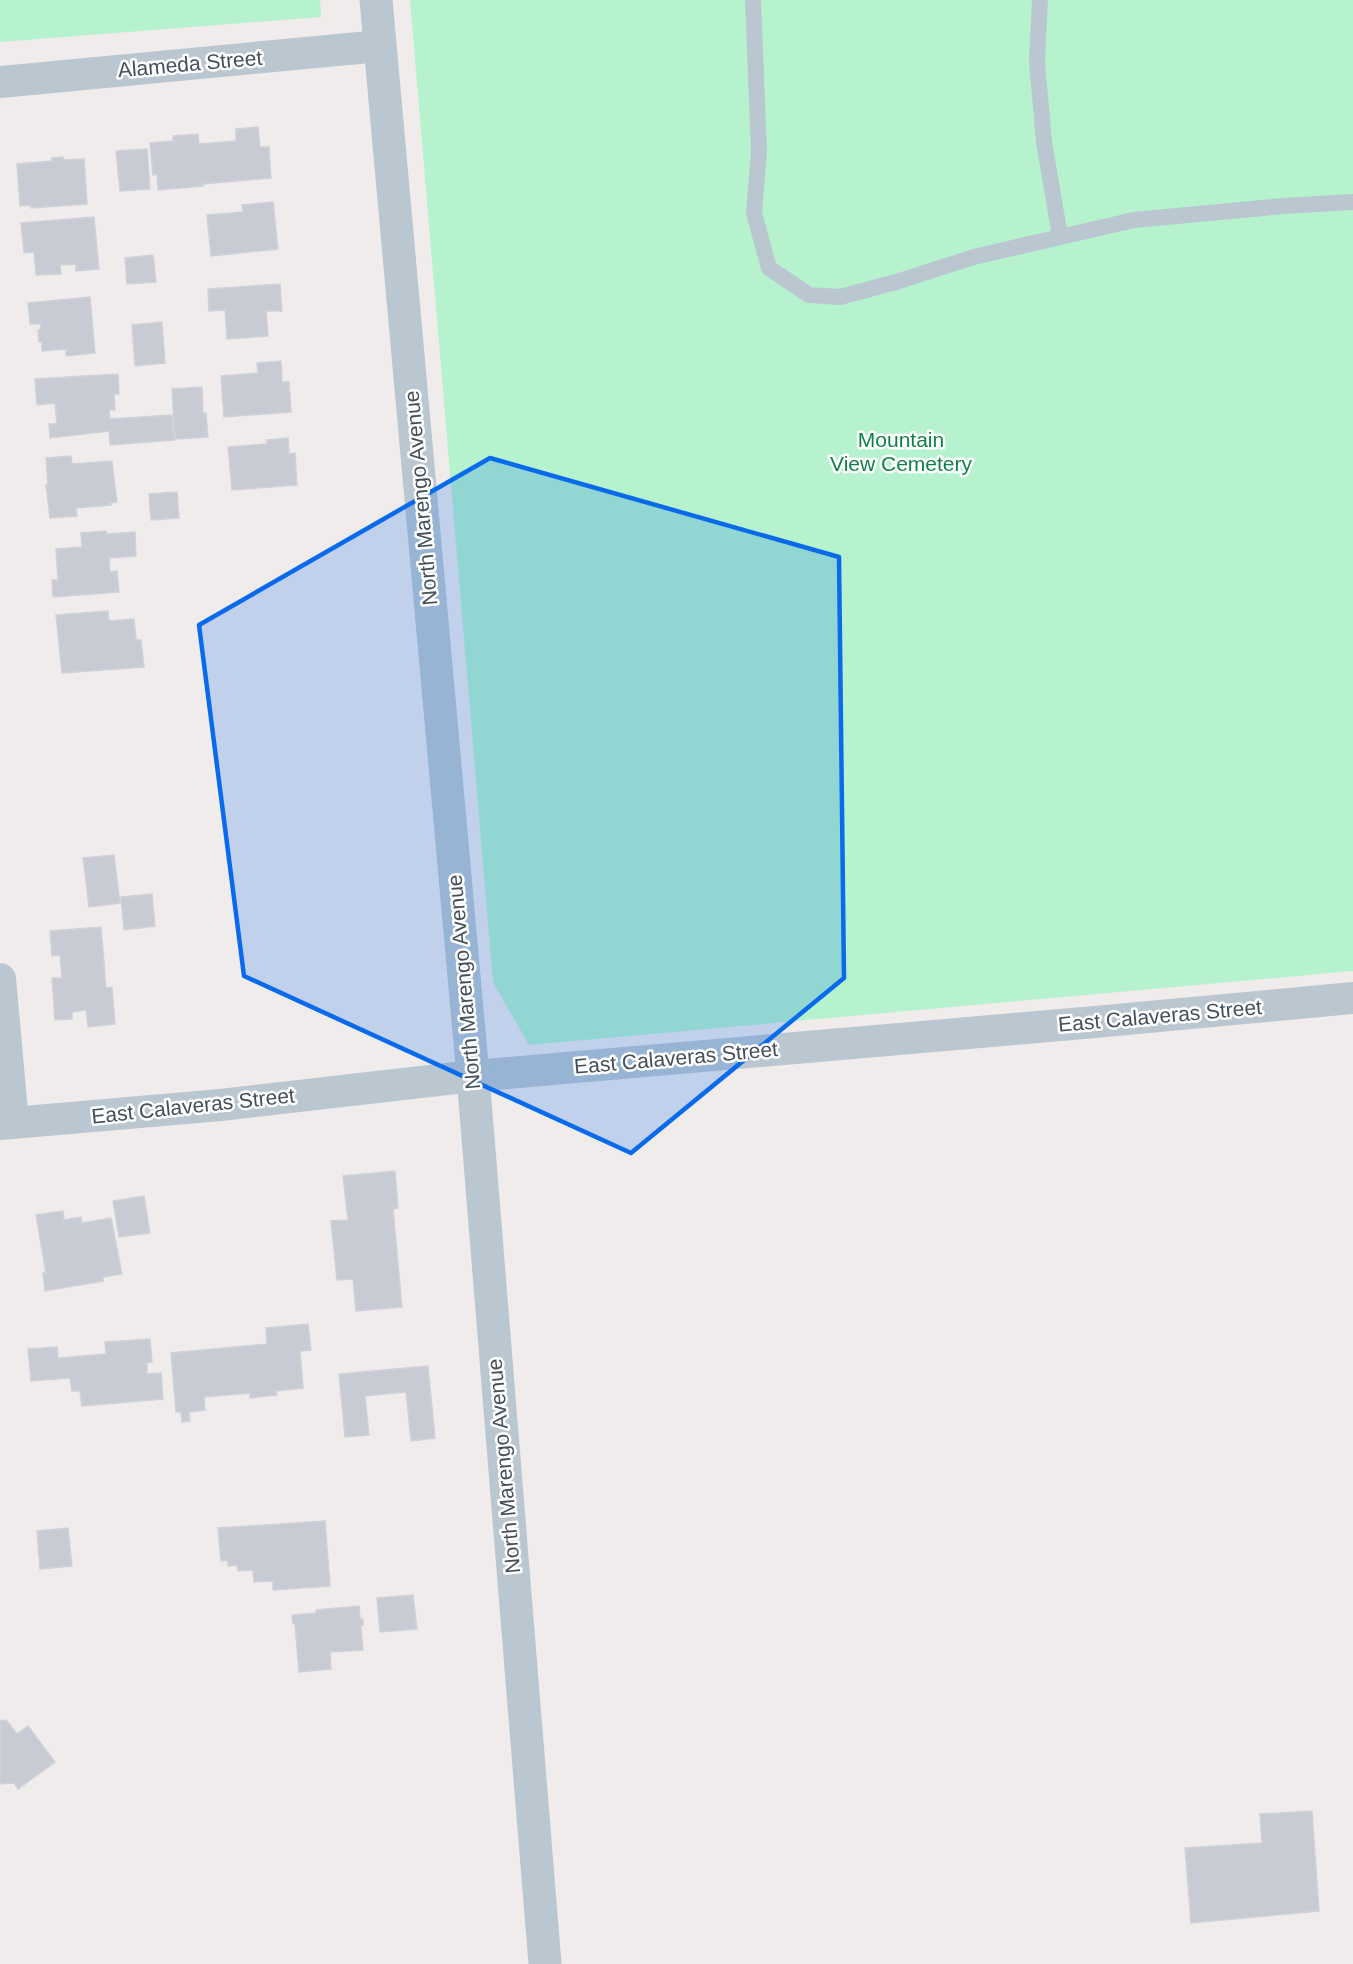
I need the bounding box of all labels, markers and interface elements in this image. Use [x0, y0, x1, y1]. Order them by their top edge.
street label: Alameda Street [117, 46, 263, 81]
street label: North Marengo Avenue [400, 390, 441, 606]
park label: Mountain View Cemetery [830, 428, 972, 475]
street label: North Marengo Avenue [443, 874, 484, 1090]
street label: East Calaveras Street [1057, 995, 1263, 1036]
street label: East Calaveras Street [573, 1037, 779, 1078]
street label: East Calaveras Street [90, 1083, 296, 1128]
street label: North Marengo Avenue [483, 1358, 524, 1574]

